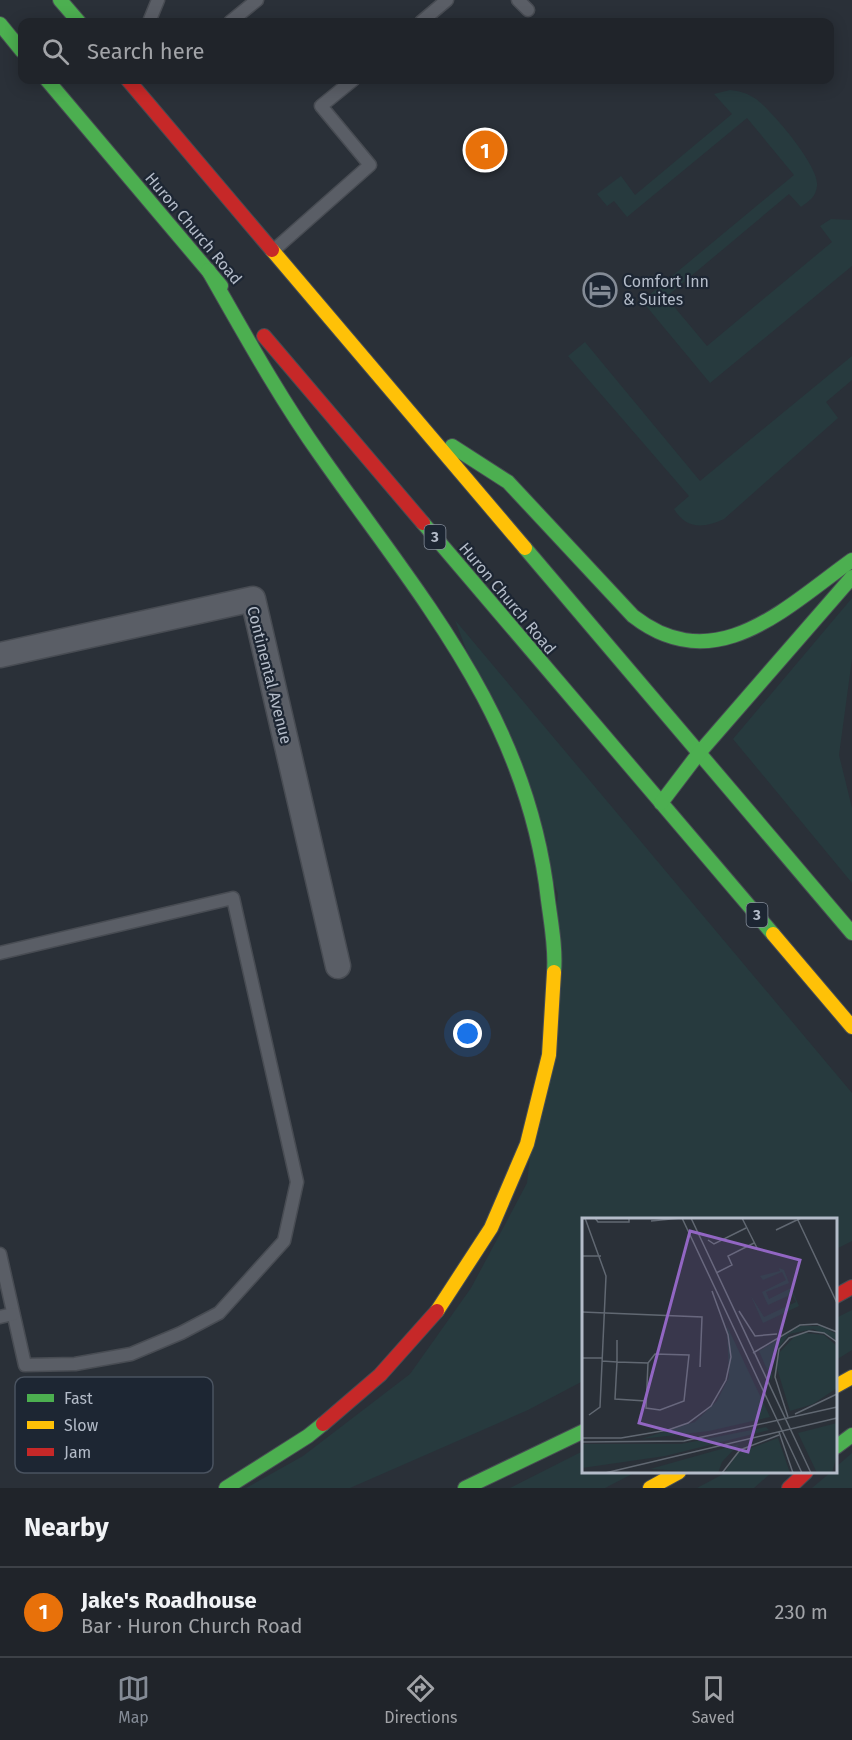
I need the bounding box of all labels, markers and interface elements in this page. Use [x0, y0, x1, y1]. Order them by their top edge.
search box [18, 18, 834, 84]
icon: search [39, 35, 72, 68]
text: Search here [87, 38, 205, 65]
pin: 1 [466, 128, 504, 172]
street label: Huron Church Road [141, 169, 246, 288]
hotel icon: Comfort Inn & Suites [582, 272, 618, 308]
place label: Comfort Inn & Suites [623, 272, 709, 309]
road number: 3 [424, 525, 446, 549]
street label: Huron Church Road [455, 539, 560, 658]
street label: Continental Avenue [243, 604, 296, 746]
road number: 3 [746, 903, 768, 927]
your location [453, 1019, 482, 1048]
inset map [582, 1218, 837, 1473]
legend [15, 1377, 213, 1473]
text: Fast [64, 1389, 93, 1408]
text: Slow [64, 1416, 99, 1435]
text: Jam [64, 1443, 91, 1462]
text: Nearby [24, 1512, 109, 1543]
text: Jake's Roadhouse [81, 1587, 257, 1614]
text: 1 [39, 1600, 48, 1624]
text: 230 m [775, 1600, 828, 1624]
text: Bar · Huron Church Road [81, 1614, 302, 1638]
tab: Map [117, 1672, 150, 1727]
tab: Directions [384, 1672, 458, 1727]
tab: Saved [692, 1672, 735, 1727]

